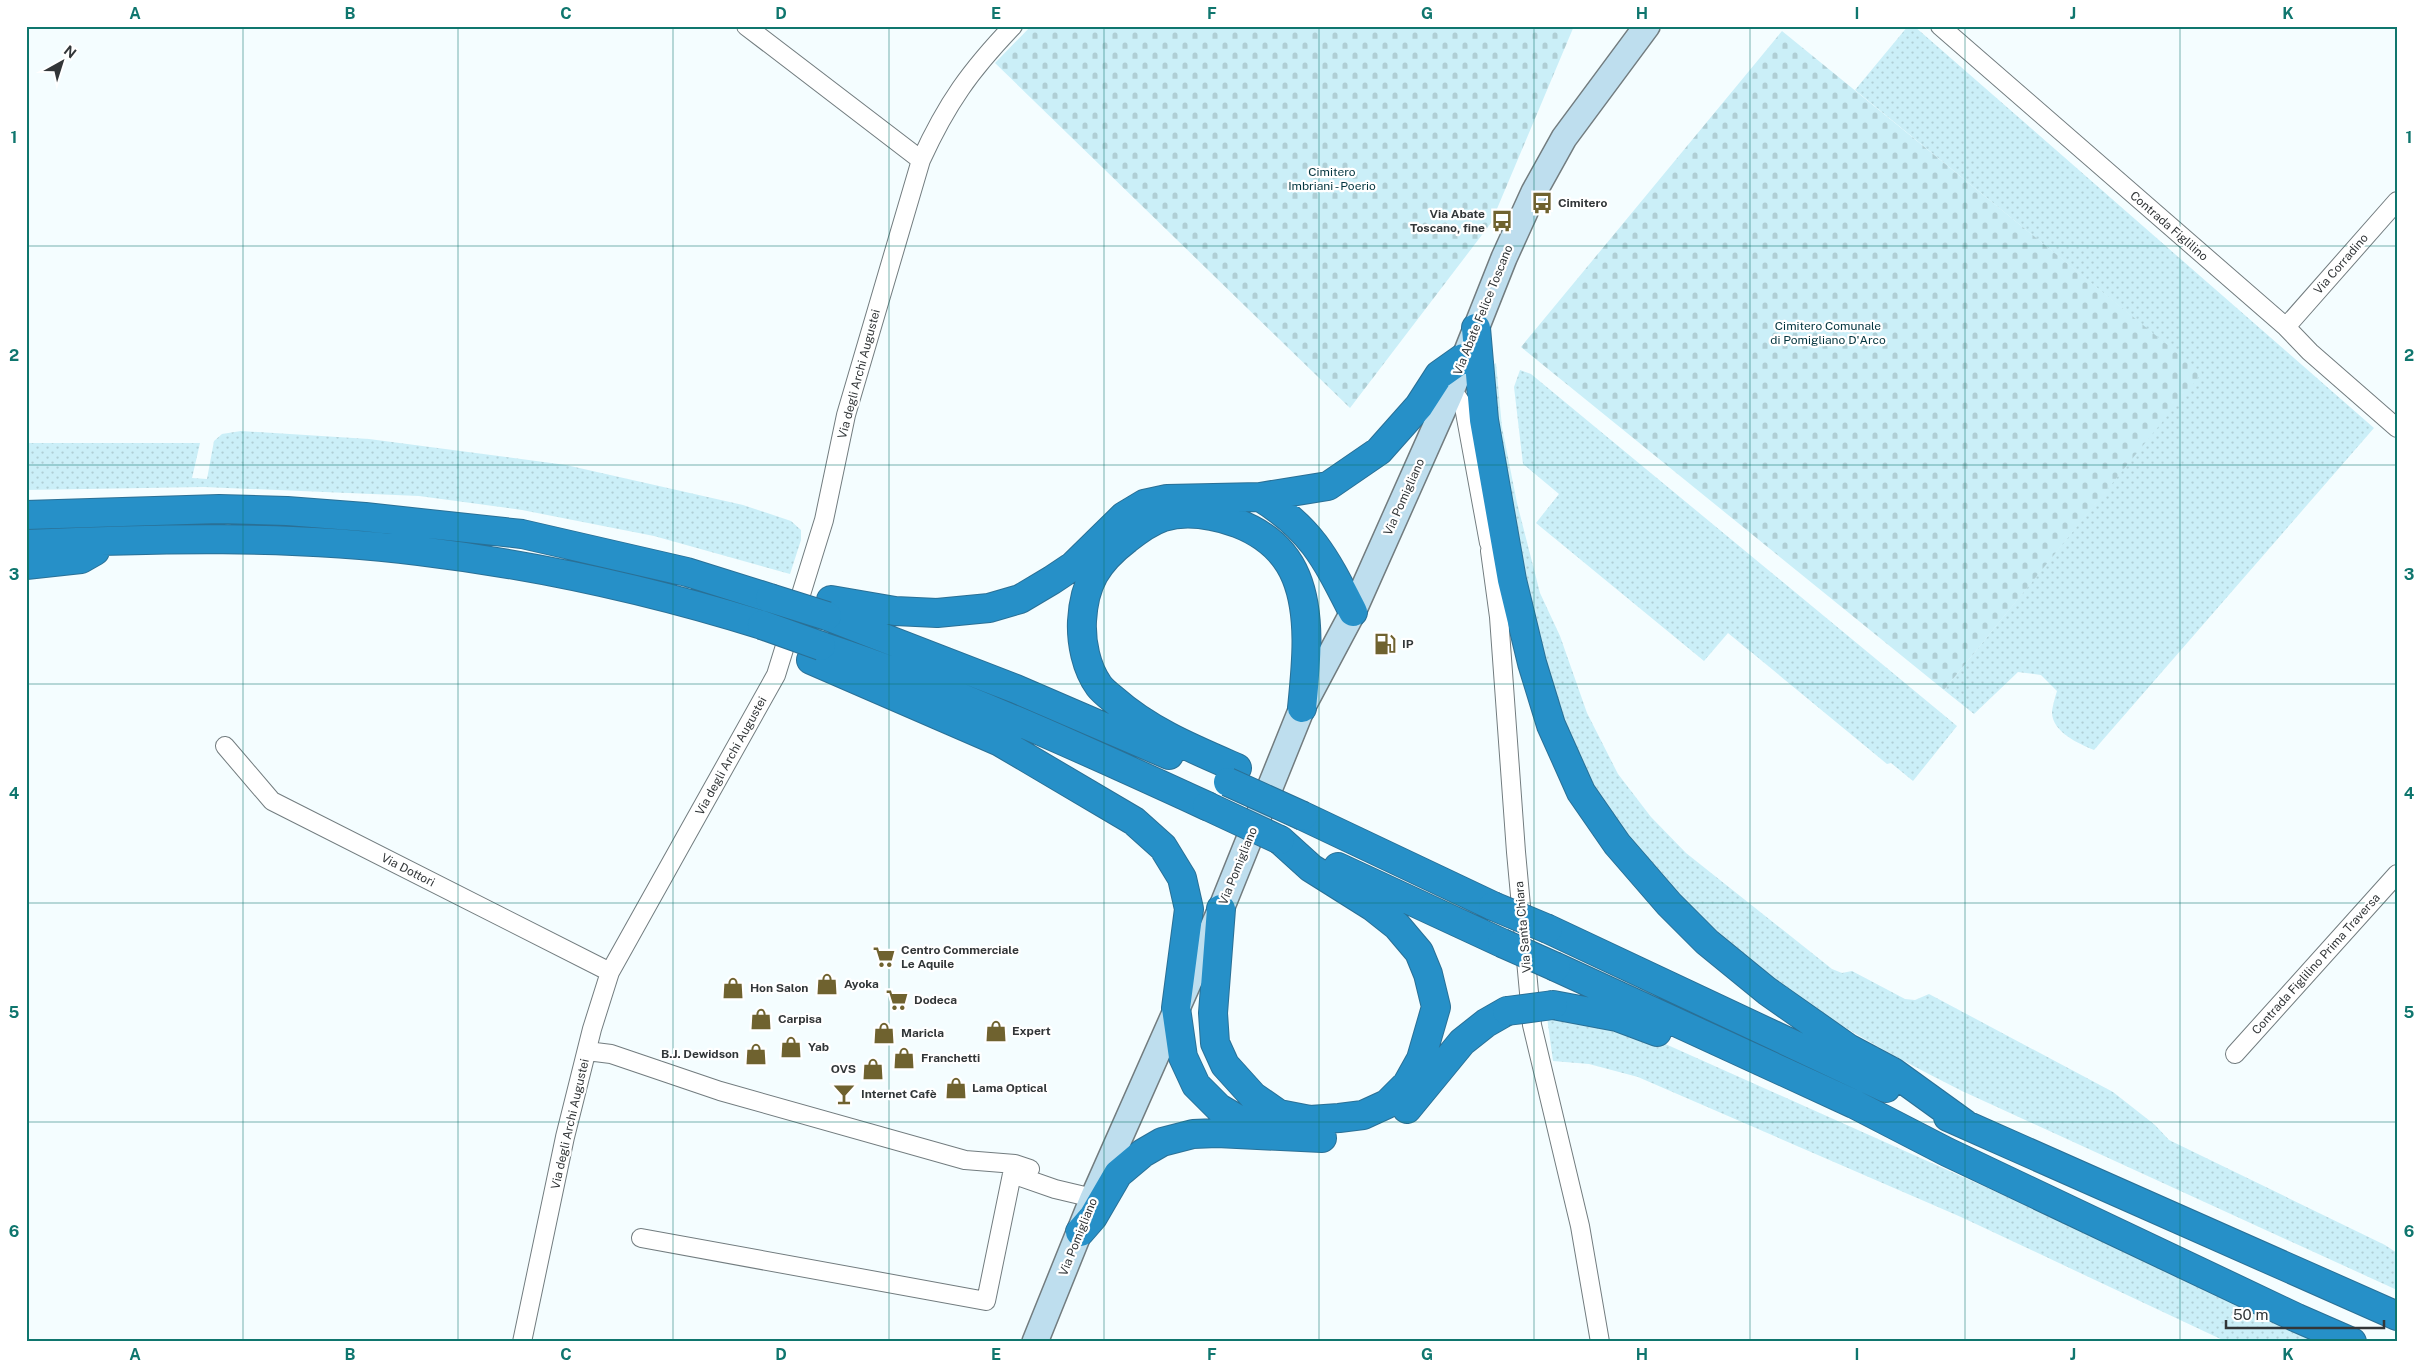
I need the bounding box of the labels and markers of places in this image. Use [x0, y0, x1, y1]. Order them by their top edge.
bus stop icon: Cimitero [1529, 190, 1555, 216]
place label: Cimitero [1558, 196, 1607, 210]
place label: Via Abate Toscano, fine [1410, 207, 1485, 235]
bus stop icon: Via Abate Toscano, fine [1489, 208, 1515, 234]
fuel station icon: IP [1372, 631, 1398, 657]
place label: IP [1402, 637, 1414, 651]
place label: Centro Commerciale Le Aquile [901, 943, 1019, 971]
supermarket icon: Centro Commerciale Le Aquile [871, 944, 897, 970]
shop icon: Ayoka [814, 971, 840, 997]
shop icon: Hon Salon [720, 975, 746, 1001]
place label: Ayoka [844, 977, 879, 991]
place label: Hon Salon [750, 981, 808, 995]
supermarket icon: Dodeca [884, 987, 910, 1013]
place label: Dodeca [914, 993, 957, 1007]
shop icon: Carpisa [748, 1006, 774, 1032]
place label: Carpisa [778, 1012, 822, 1026]
shop icon: Expert [983, 1018, 1009, 1044]
shop icon: Maricla [871, 1020, 897, 1046]
place label: Expert [1012, 1024, 1051, 1038]
place label: Maricla [901, 1026, 944, 1040]
shop icon: Yab [778, 1034, 804, 1060]
place label: Yab [808, 1040, 829, 1054]
shop icon: B.J. Dewidson [743, 1041, 769, 1067]
shop icon: Franchetti [891, 1045, 917, 1071]
place label: B.J. Dewidson [661, 1047, 739, 1061]
place label: Franchetti [921, 1051, 980, 1065]
shop icon: OVS [860, 1056, 886, 1082]
place label: OVS [831, 1062, 856, 1076]
shop icon: Lama Optical [943, 1075, 969, 1101]
bar icon: Internet Cafè [831, 1081, 857, 1107]
place label: Lama Optical [972, 1081, 1047, 1095]
place label: Internet Cafè [861, 1087, 937, 1101]

